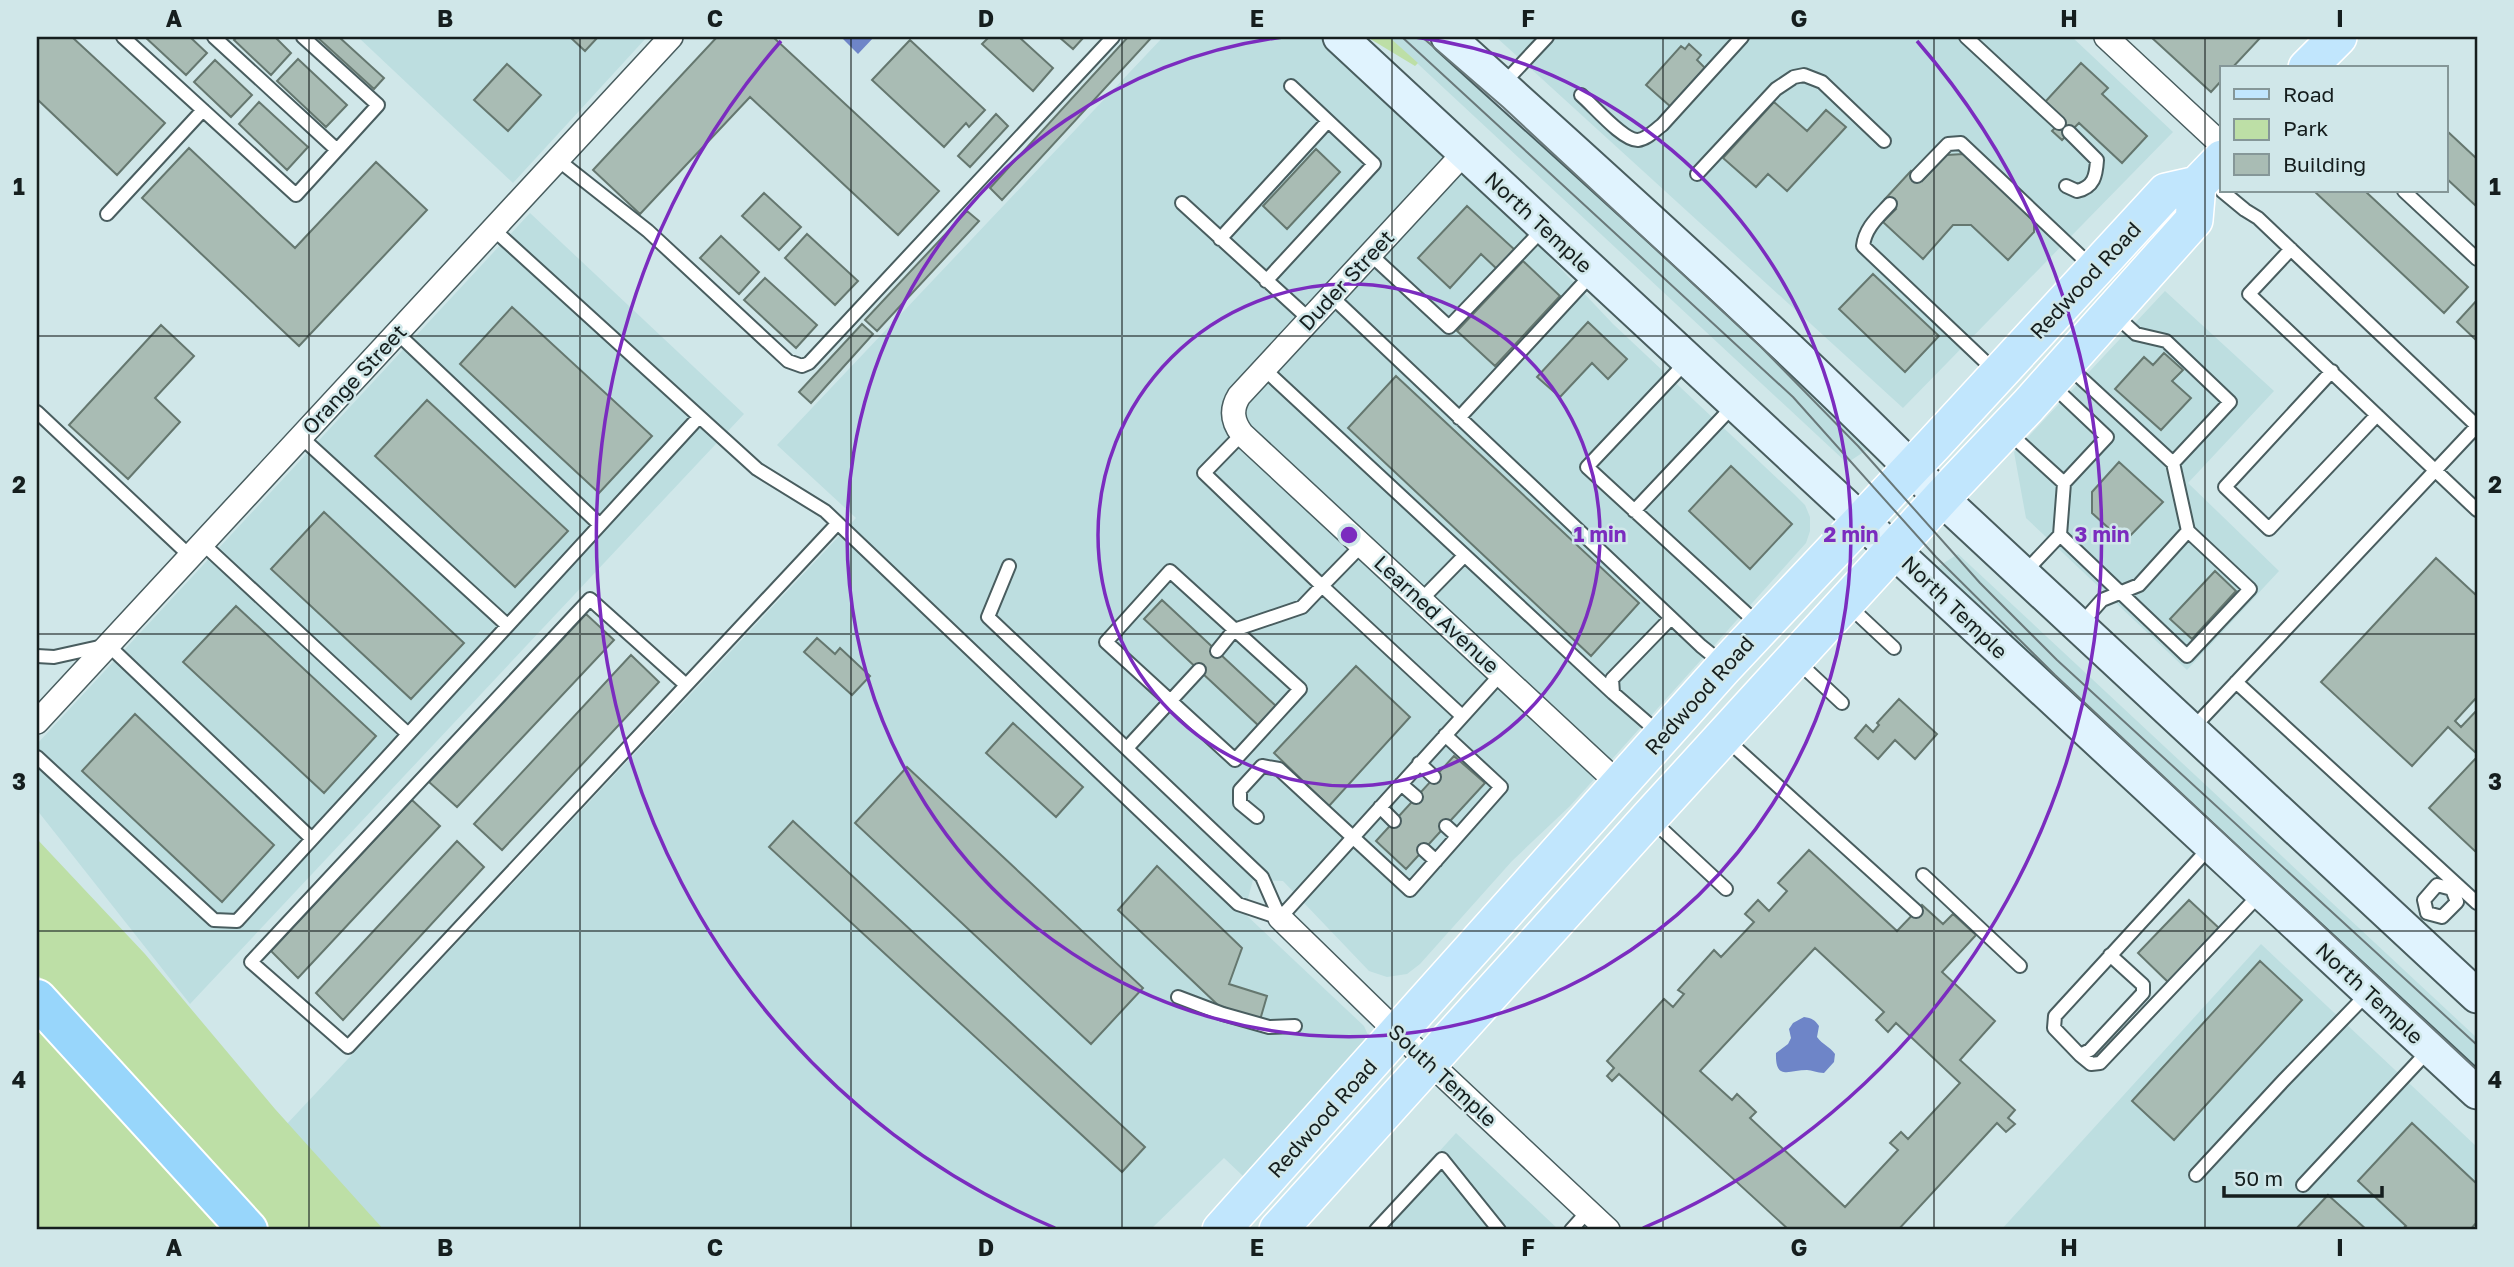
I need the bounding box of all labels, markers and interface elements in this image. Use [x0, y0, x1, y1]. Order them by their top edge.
text: A [166, 4, 183, 32]
text: B [437, 4, 453, 32]
text: C [707, 4, 723, 32]
text: D [978, 4, 994, 32]
text: E [1250, 4, 1264, 32]
text: F [1521, 4, 1535, 32]
text: G [1791, 4, 1807, 32]
text: H [2060, 4, 2078, 32]
text: I [2336, 4, 2344, 32]
legend [2220, 66, 2448, 192]
text: Road [2283, 81, 2334, 107]
text: Park [2283, 115, 2329, 141]
text: Building [2283, 151, 2366, 177]
street label: North Temple [1480, 166, 1598, 278]
text: 1 [13, 172, 25, 200]
text: 1 [2489, 172, 2501, 200]
street label: Redwood Road [2024, 216, 2146, 344]
street label: Duder Street [1293, 224, 1399, 336]
street label: Orange Street [296, 319, 412, 439]
text: 2 [12, 470, 26, 498]
text: 2 [2488, 470, 2502, 498]
text: 1 min [1574, 521, 1626, 547]
text: 2 min [1824, 521, 1878, 547]
text: 3 min [2075, 521, 2129, 547]
centre of rings [1337, 523, 1361, 547]
street label: Learned Avenue [1369, 549, 1505, 679]
street label: North Temple [1897, 550, 2013, 664]
street label: Redwood Road [1639, 630, 1759, 760]
text: 3 [12, 767, 26, 795]
text: 3 [2488, 767, 2502, 795]
street label: North Temple [2311, 937, 2429, 1049]
street label: South Temple [1383, 1018, 1503, 1132]
street label: Redwood Road [1262, 1053, 1382, 1183]
text: 4 [12, 1065, 26, 1093]
text: 4 [2488, 1065, 2502, 1093]
scale bar [2224, 1155, 2381, 1199]
text: 50 m [2234, 1165, 2283, 1191]
text: A [166, 1233, 183, 1261]
text: B [437, 1233, 453, 1261]
text: C [707, 1233, 723, 1261]
text: D [978, 1233, 994, 1261]
text: E [1250, 1233, 1264, 1261]
text: F [1521, 1233, 1535, 1261]
text: G [1791, 1233, 1807, 1261]
text: H [2060, 1233, 2078, 1261]
text: I [2336, 1233, 2344, 1261]

